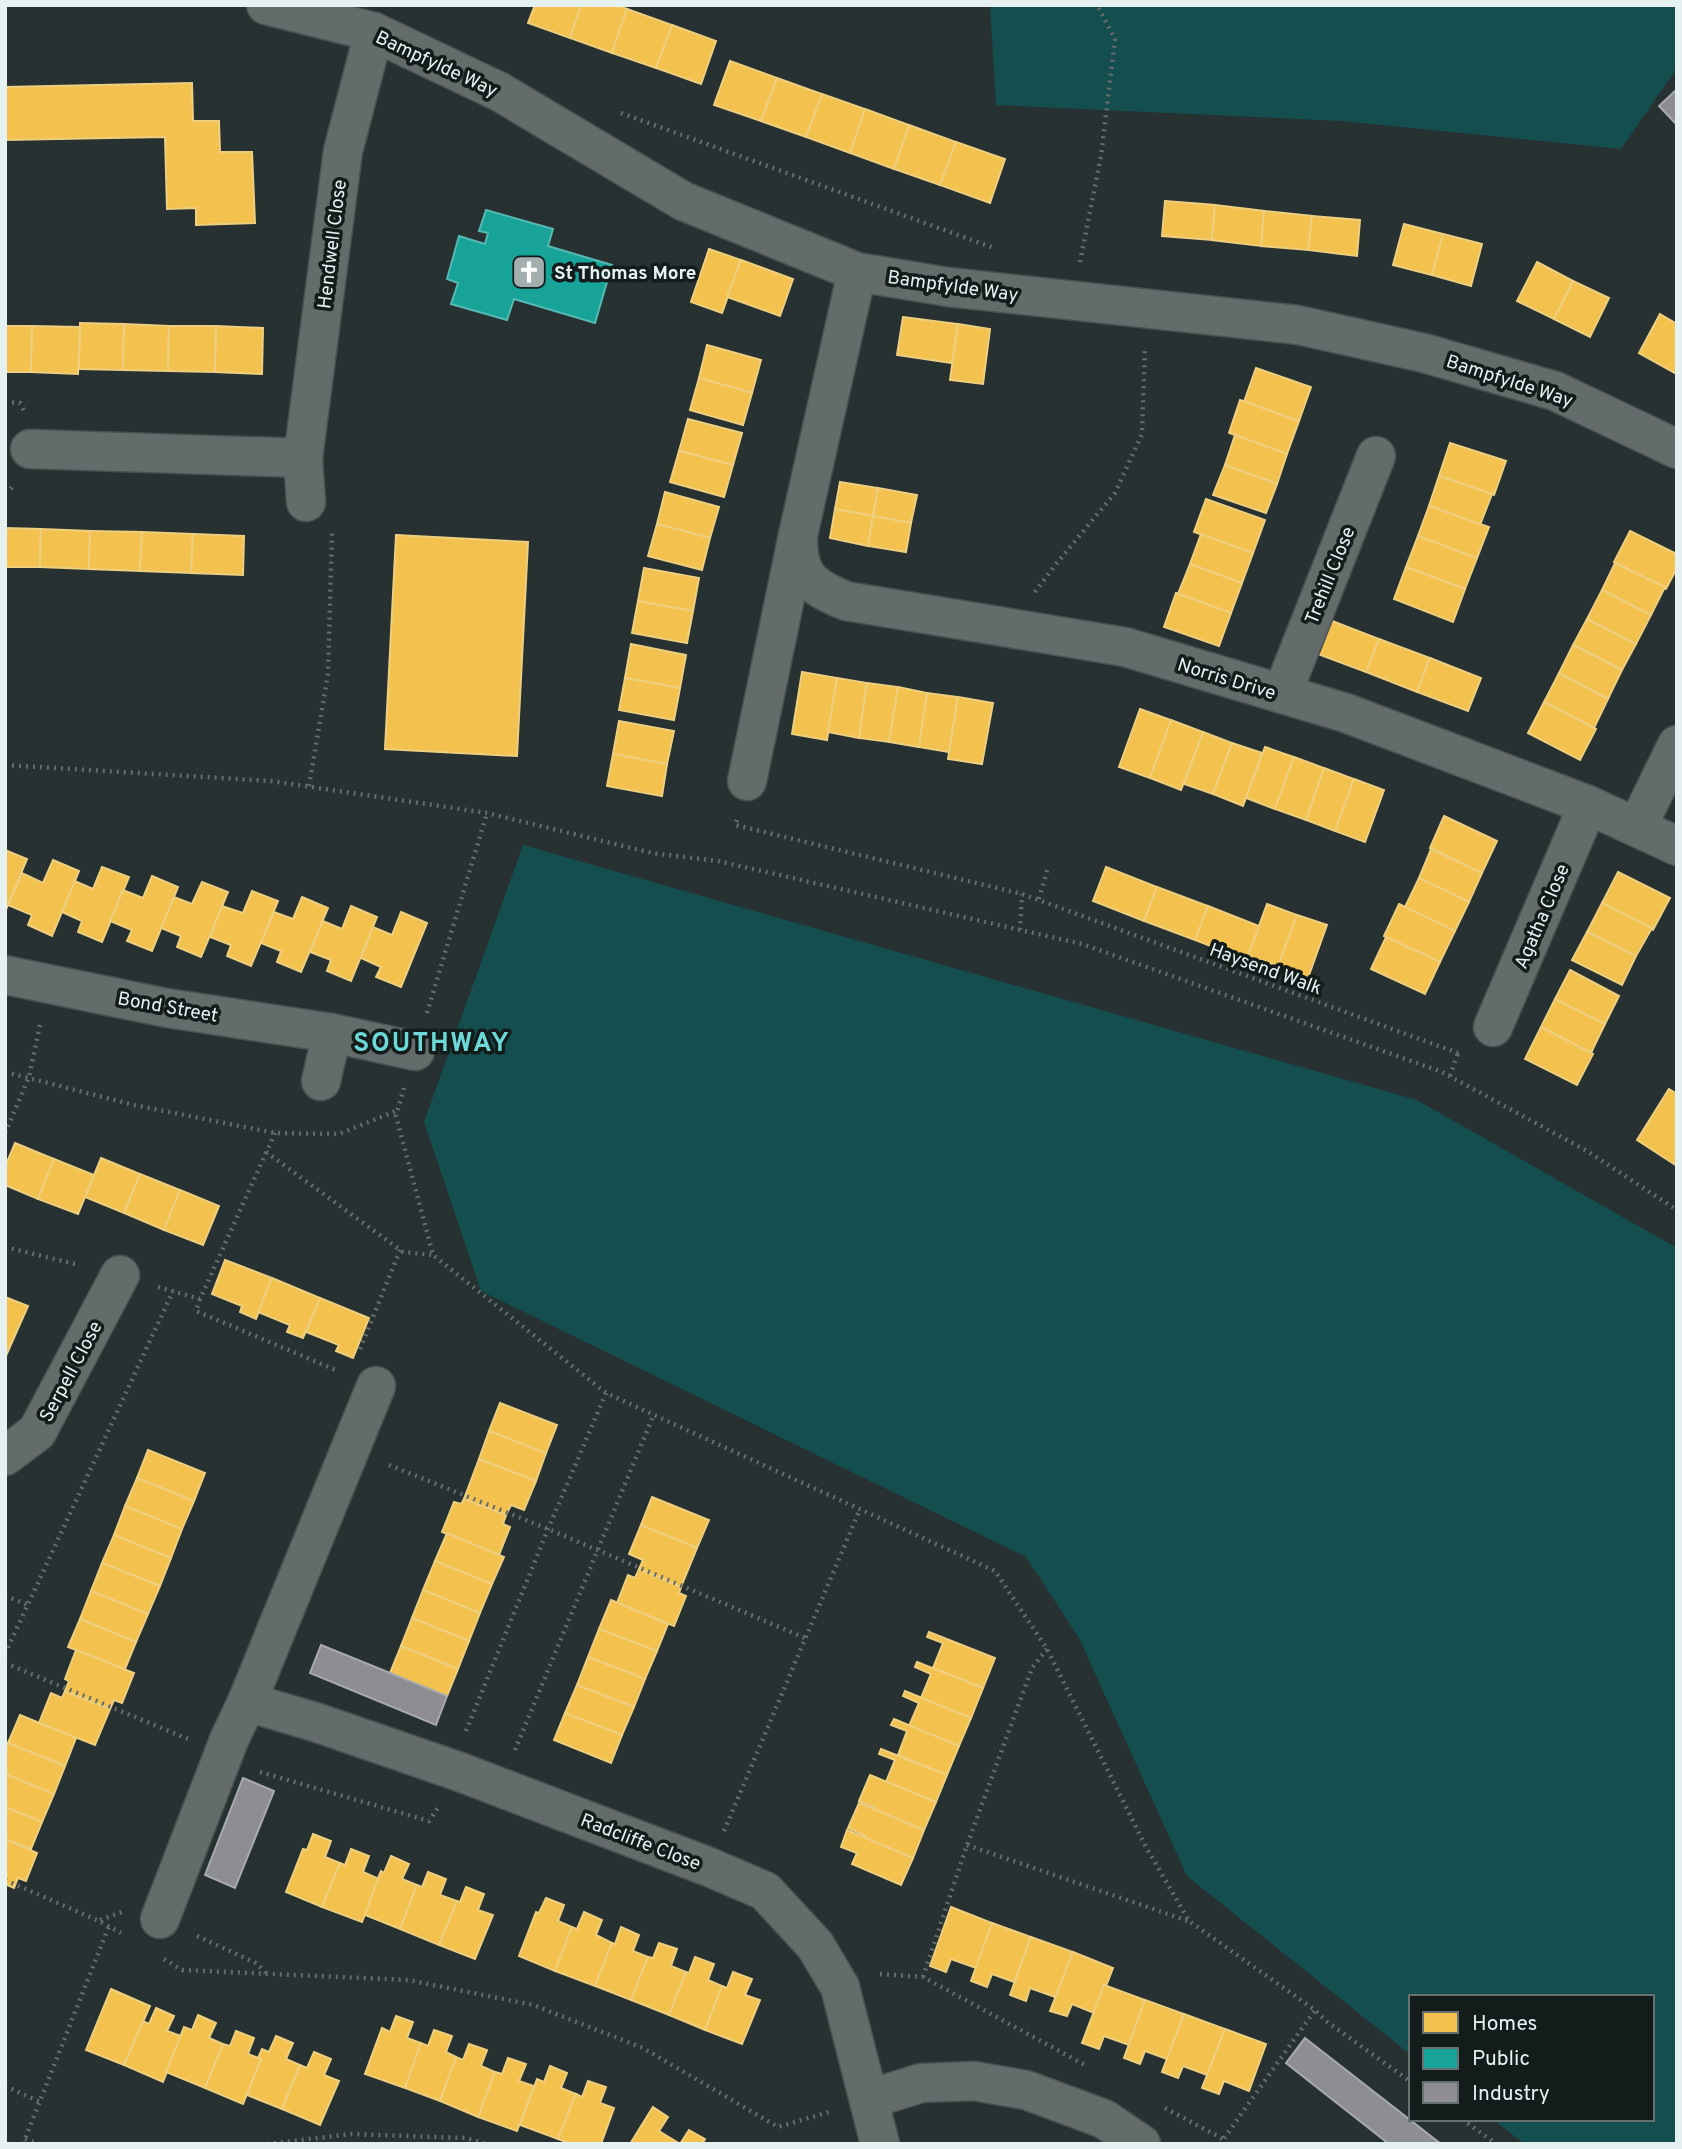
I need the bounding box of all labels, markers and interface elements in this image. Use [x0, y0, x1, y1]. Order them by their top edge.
street label: Bampfylde Way [371, 26, 501, 104]
street label: Hendwell Close [313, 178, 353, 310]
church icon: St Thomas More [510, 253, 548, 291]
place label: St Thomas More [554, 262, 696, 286]
street label: Bampfylde Way [886, 266, 1020, 308]
street label: Bampfylde Way [1443, 350, 1576, 414]
street label: Trehill Close [1300, 523, 1361, 628]
street label: Norris Drive [1174, 654, 1279, 706]
street label: Agatha Close [1510, 861, 1576, 973]
street label: Haysend Walk [1206, 938, 1325, 1001]
street label: Bond Street [116, 987, 220, 1029]
district label: SOUTHWAY [353, 1028, 511, 1061]
street label: Serpell Close [35, 1317, 108, 1427]
street label: Radcliffe Close [577, 1809, 704, 1877]
legend [1409, 1995, 1654, 2121]
text: Homes [1472, 2011, 1537, 2038]
text: Public [1472, 2046, 1530, 2073]
text: Industry [1472, 2081, 1550, 2108]

